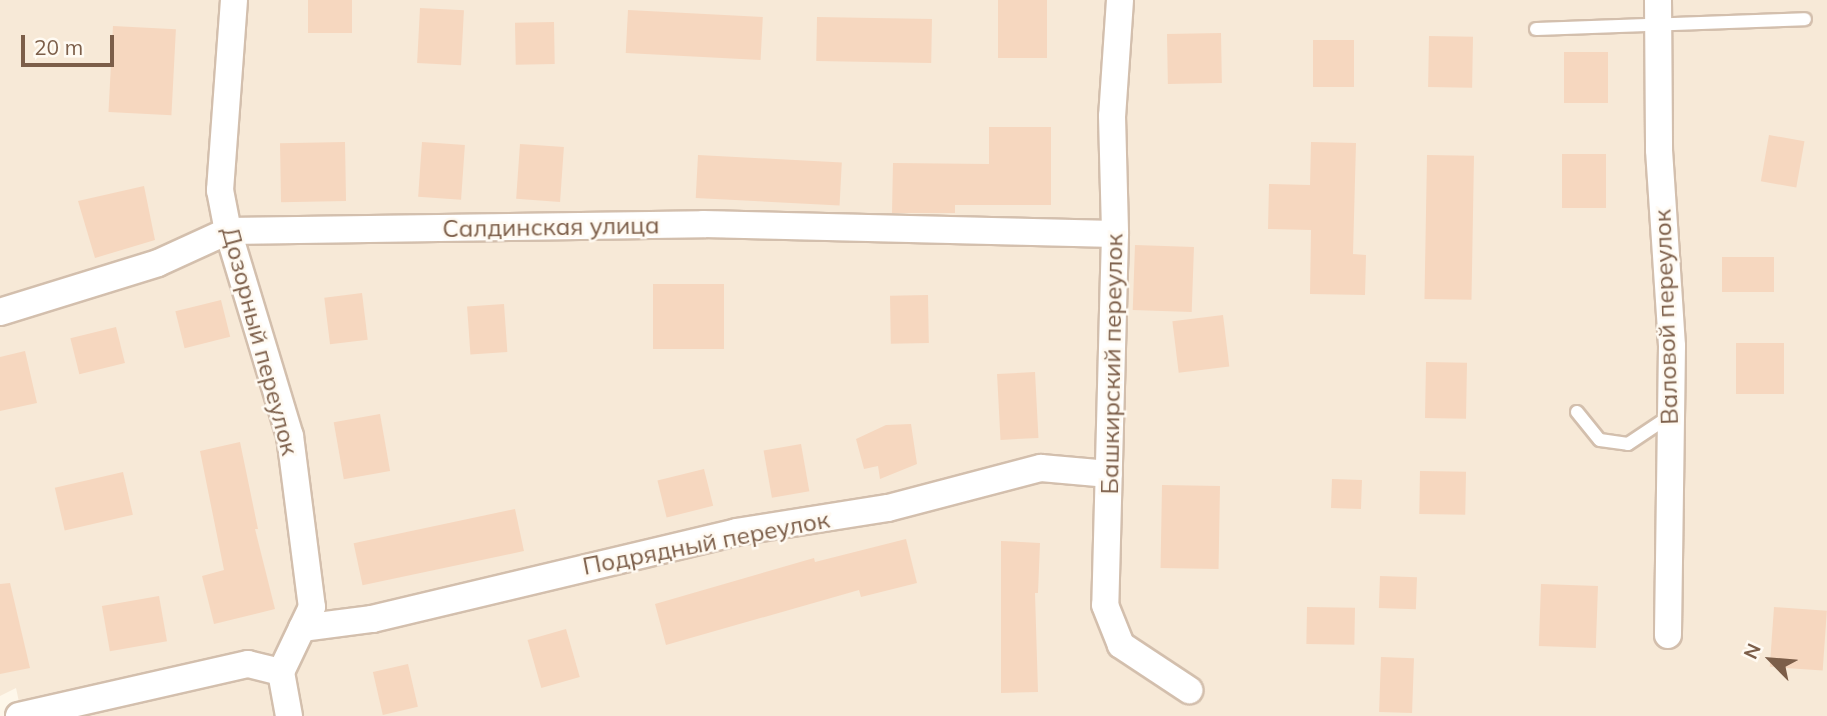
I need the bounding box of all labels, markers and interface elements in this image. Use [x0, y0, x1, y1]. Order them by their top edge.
scale bar [24, 21, 117, 65]
text: 20 m [34, 34, 83, 60]
street label: Валовой переулок [1648, 209, 1684, 425]
street label: Салдинская улица [442, 211, 660, 243]
street label: Дозорный переулок [216, 224, 304, 458]
street label: Башкирский переулок [1095, 233, 1129, 495]
street label: Подрядный переулок [580, 505, 832, 581]
north arrow [1736, 625, 1806, 695]
text: N [1738, 640, 1766, 663]

